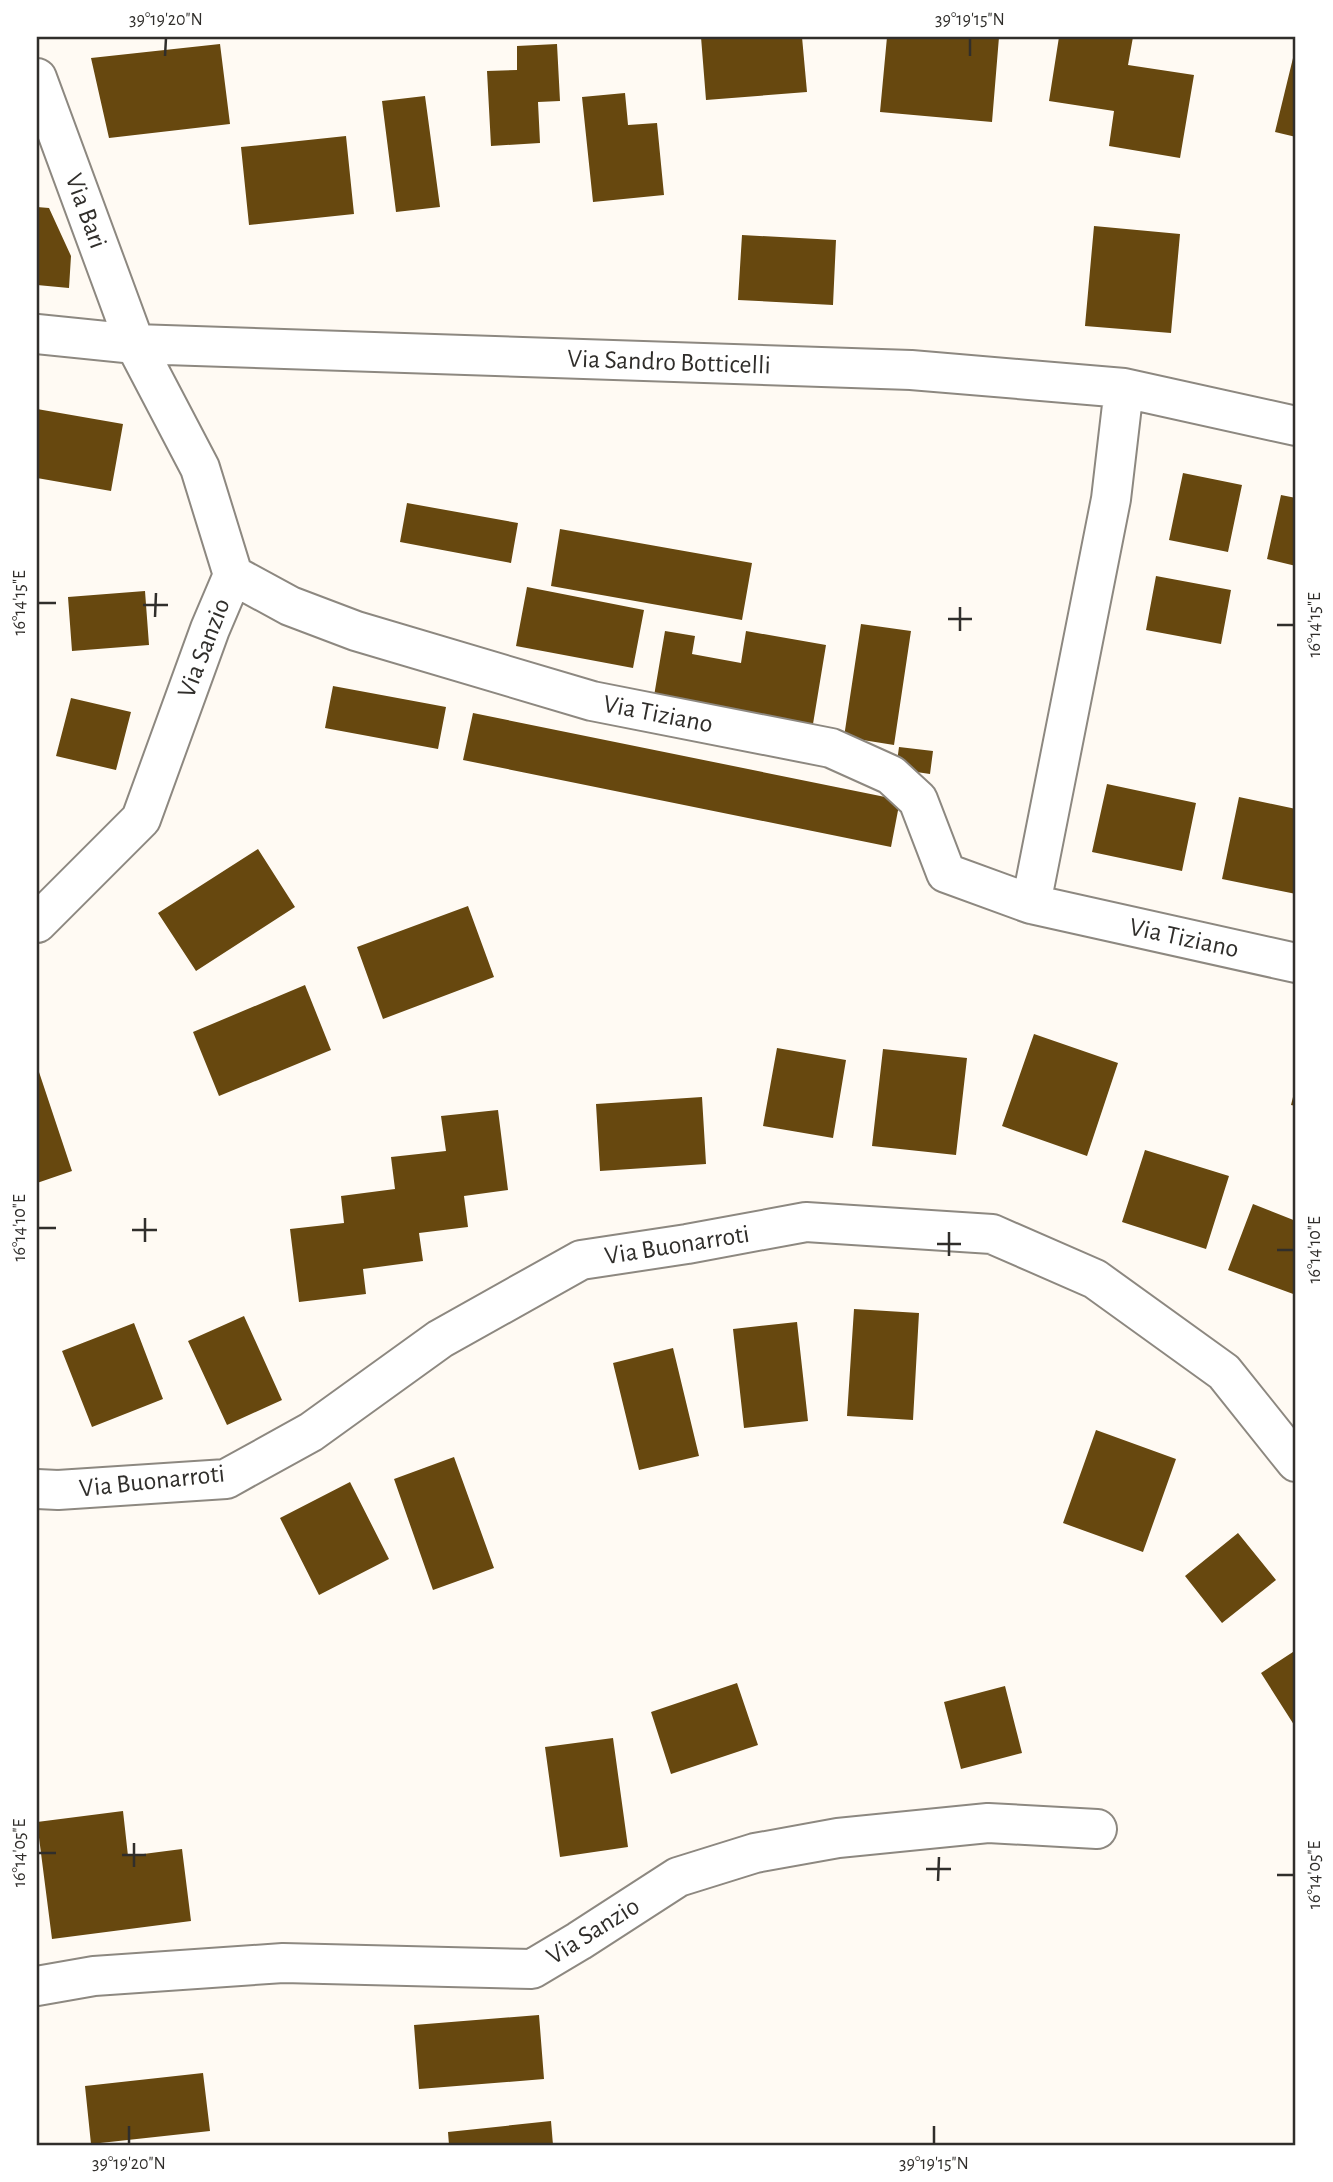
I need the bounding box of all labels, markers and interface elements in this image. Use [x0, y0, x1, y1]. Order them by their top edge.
text: 39°19'20"N [129, 11, 203, 29]
text: 39°19'15"N [935, 11, 1005, 29]
street label: Via Bari [61, 170, 111, 252]
street label: Via Sandro Botticelli [567, 345, 771, 379]
text: 16°14'15"E [11, 570, 29, 636]
text: 16°14'15"E [1306, 592, 1324, 658]
street label: Via Sanzio [173, 595, 235, 701]
street label: Via Tiziano [601, 691, 715, 737]
street label: Via Tiziano [1127, 914, 1241, 962]
text: 16°14'10"E [11, 1194, 29, 1262]
text: 16°14'10"E [1306, 1216, 1324, 1284]
street label: Via Buonarroti [603, 1221, 751, 1269]
street label: Via Buonarroti [78, 1460, 226, 1502]
text: 16°14'05"E [11, 1818, 29, 1887]
text: 16°14'05"E [1306, 1840, 1324, 1909]
street label: Via Sanzio [542, 1892, 644, 1970]
text: 39°19'20"N [92, 2155, 166, 2173]
text: 39°19'15"N [899, 2155, 969, 2173]

